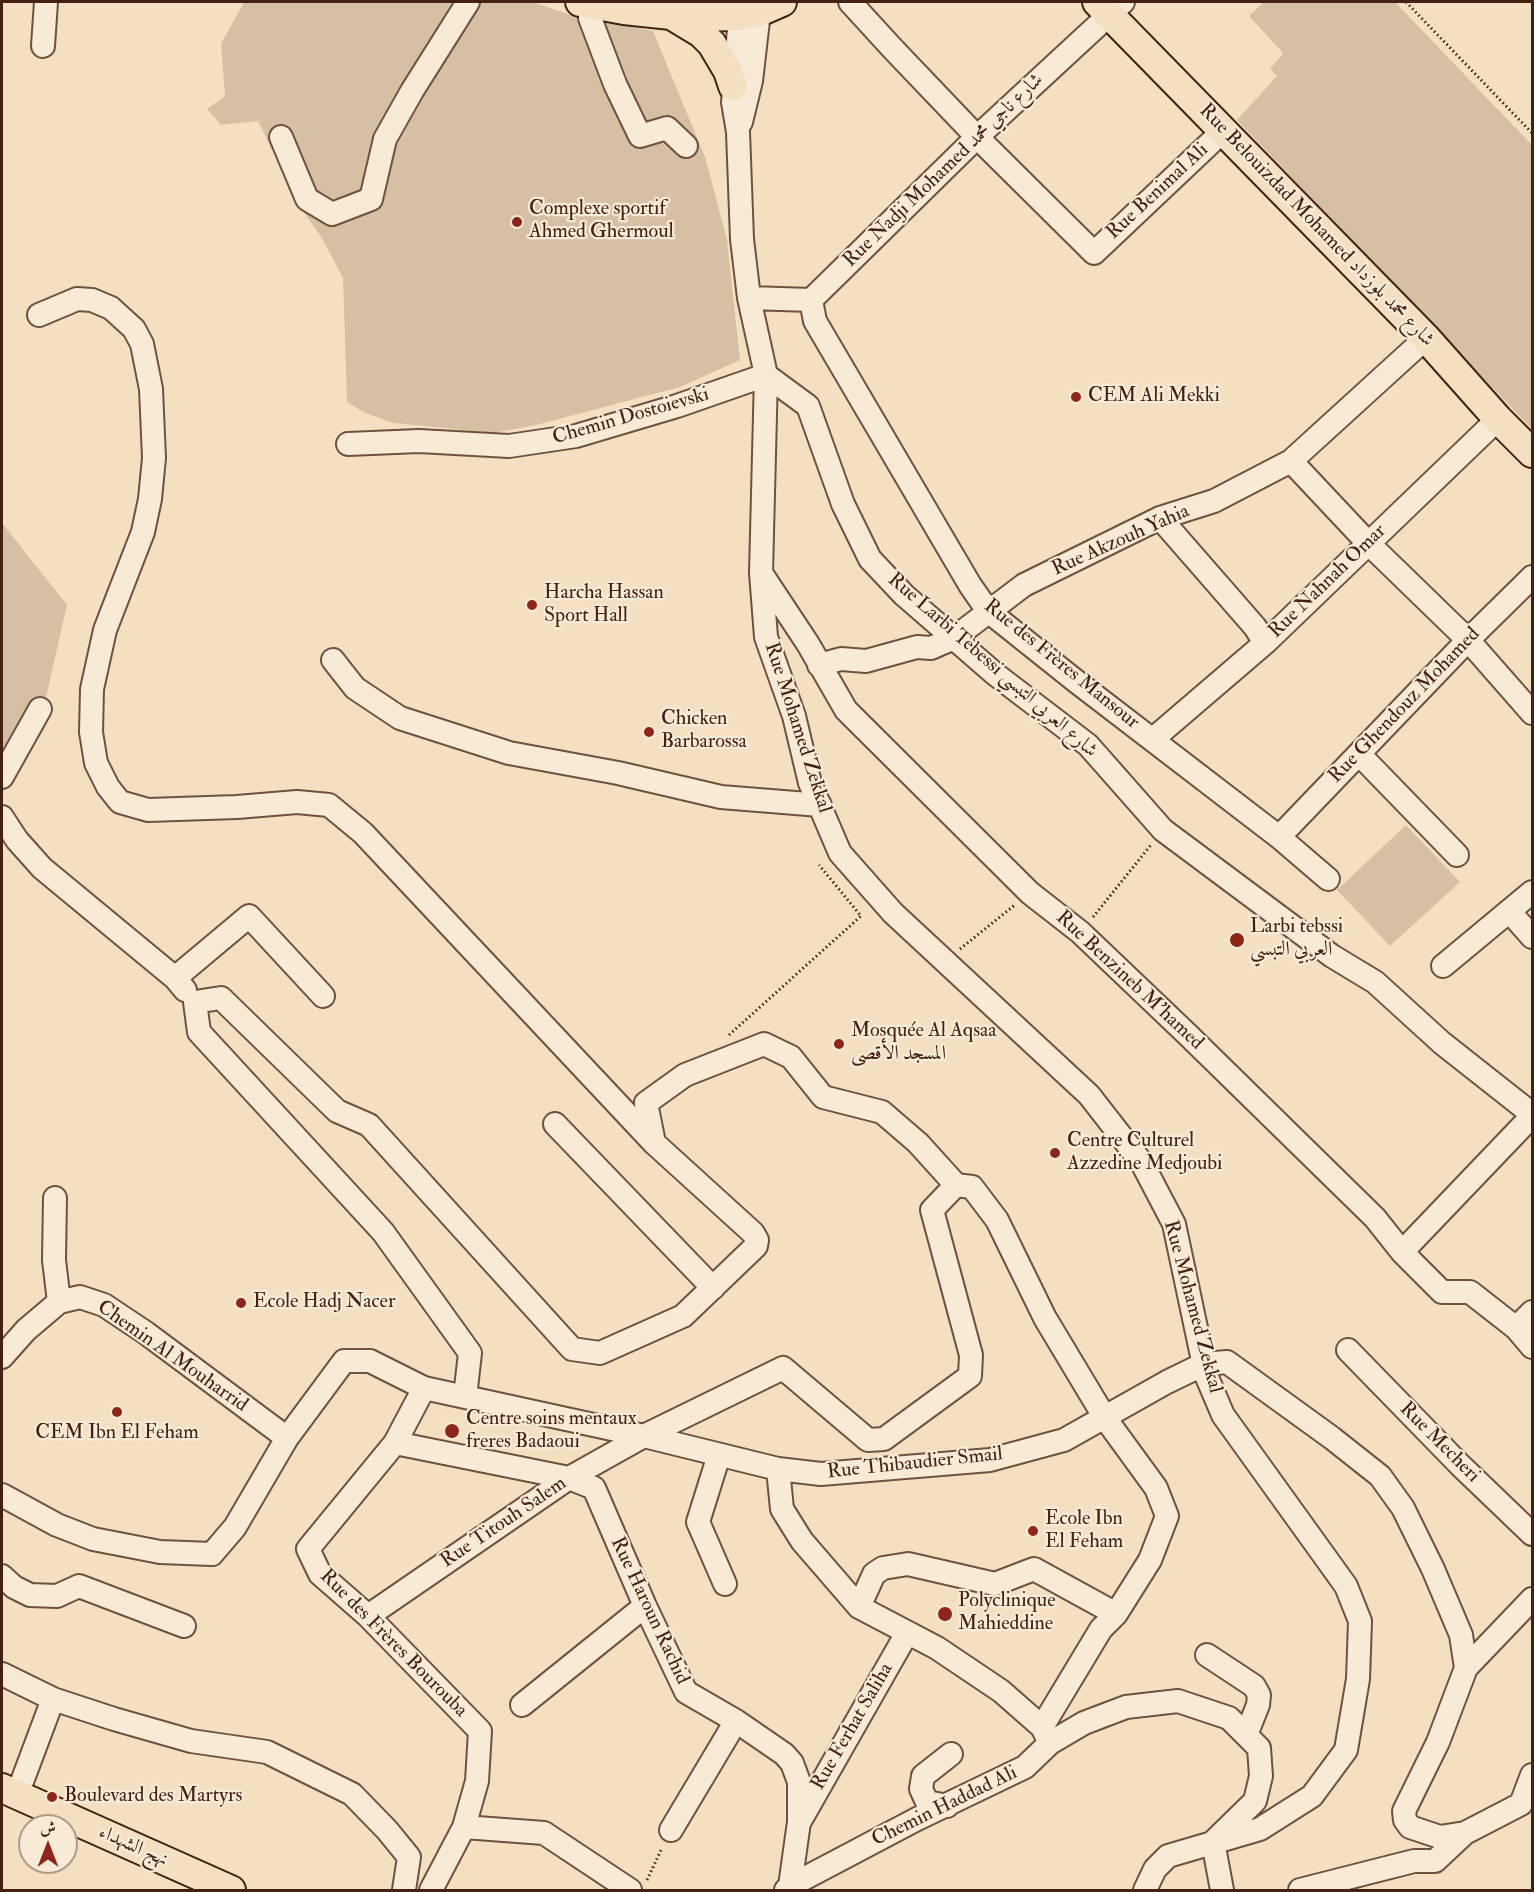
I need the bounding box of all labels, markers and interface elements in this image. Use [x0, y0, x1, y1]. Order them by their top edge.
street label: Rue Nadji Mohamed شارع ناجي محمد [839, 69, 1049, 273]
street label: Rue Belouizdad Mohamed شارع محمد بلوزداد [1193, 100, 1439, 352]
street label: Rue Benimal Ali [1102, 139, 1214, 245]
place label: Complexe sportif Ahmed Ghermoul [529, 198, 674, 245]
marker: Complexe sportif Ahmed Ghermoul [510, 215, 524, 229]
street label: Chemin Dostoievski [550, 383, 712, 451]
place label: CEM Ali Mekki [1088, 385, 1220, 409]
marker: CEM Ali Mekki [1069, 390, 1083, 404]
street label: Rue Akzouh Yahia [1049, 500, 1193, 582]
street label: Rue Nahnah Omar [1264, 520, 1392, 644]
street label: Rue Larbi Tebessi شارع العربي التبسي [882, 568, 1102, 764]
place label: Harcha Hassan Sport Hall [544, 582, 664, 629]
street label: Rue des Frères Mansour [978, 595, 1144, 735]
marker: Harcha Hassan Sport Hall [525, 598, 539, 612]
street label: Rue Ghendouz Mohamed [1324, 623, 1486, 789]
street label: Rue Mohamed Zekkal [758, 640, 836, 816]
place label: Chicken Barbarossa [661, 708, 747, 755]
marker: Chicken Barbarossa [642, 725, 656, 739]
street label: Rue Benzineb M'hamed [1050, 906, 1208, 1056]
place label: Larbi tebssi العربي التبسي [1250, 916, 1343, 963]
marker: Larbi tebssi العربي التبسي [1228, 931, 1246, 949]
place label: Mosquée Al Aqsaa المسجد الأقصى [851, 1020, 997, 1067]
marker: Mosquée Al Aqsaa المسجد الأقصى [832, 1037, 846, 1051]
place label: Centre Culturel Azzedine Medjoubi [1067, 1130, 1222, 1177]
marker: Centre Culturel Azzedine Medjoubi [1048, 1146, 1062, 1160]
street label: Rue Mohamed Zekkal [1157, 1218, 1227, 1396]
place label: Ecole Hadj Nacer [253, 1291, 395, 1315]
street label: Chemin Al Mouharrid [92, 1296, 252, 1418]
marker: Ecole Hadj Nacer [234, 1296, 248, 1310]
street label: Rue Mecheri [1394, 1398, 1484, 1488]
marker: CEM Ibn El Feham [110, 1405, 124, 1419]
place label: Centre soins mentaux freres Badaoui [466, 1408, 637, 1455]
place label: CEM Ibn El Feham [35, 1422, 199, 1446]
marker: Centre soins mentaux freres Badaoui [443, 1422, 461, 1440]
street label: Rue Thibaudier Smail [826, 1443, 1004, 1485]
street label: Rue Titouh Salem [437, 1472, 571, 1574]
place label: Ecole Ibn El Feham [1045, 1508, 1123, 1555]
marker: Ecole Ibn El Feham [1026, 1524, 1040, 1538]
street label: Rue Haroun Rachid [604, 1534, 694, 1688]
street label: Rue des Frères Bourouba [314, 1565, 472, 1723]
place label: Polyclinique Mahieddine [958, 1590, 1056, 1637]
marker: Polyclinique Mahieddine [936, 1605, 954, 1623]
street label: Rue Ferhat Saliha [807, 1659, 899, 1795]
street label: Chemin Haddad Ali [868, 1761, 1022, 1853]
place label: Boulevard des Martyrs [64, 1785, 242, 1809]
marker: Boulevard des Martyrs [45, 1790, 59, 1804]
north arrow [18, 1814, 78, 1874]
text: ش [40, 1818, 56, 1838]
street label: نهج الشهداء [94, 1821, 172, 1873]

